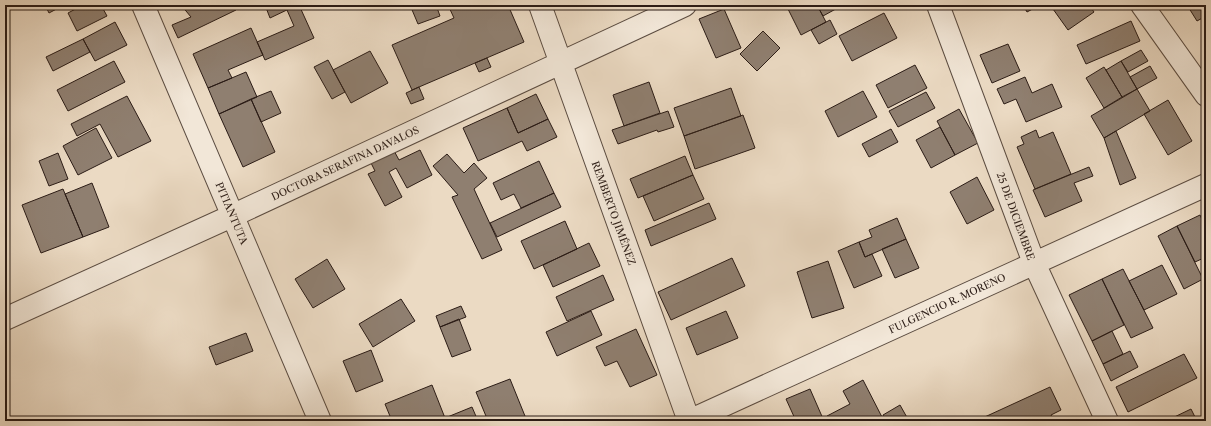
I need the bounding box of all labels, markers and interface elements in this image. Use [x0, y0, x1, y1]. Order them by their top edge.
street label: DOCTORA SERAFINA DAVALOS [269, 123, 421, 204]
street label: REMBERTO JIMÉNEZ [589, 159, 639, 267]
street label: 25 DE DICIEMBRE [994, 170, 1038, 262]
street label: PITIANTUTA [213, 180, 251, 247]
street label: FULGENCIO R. MORENO [887, 271, 1008, 336]

